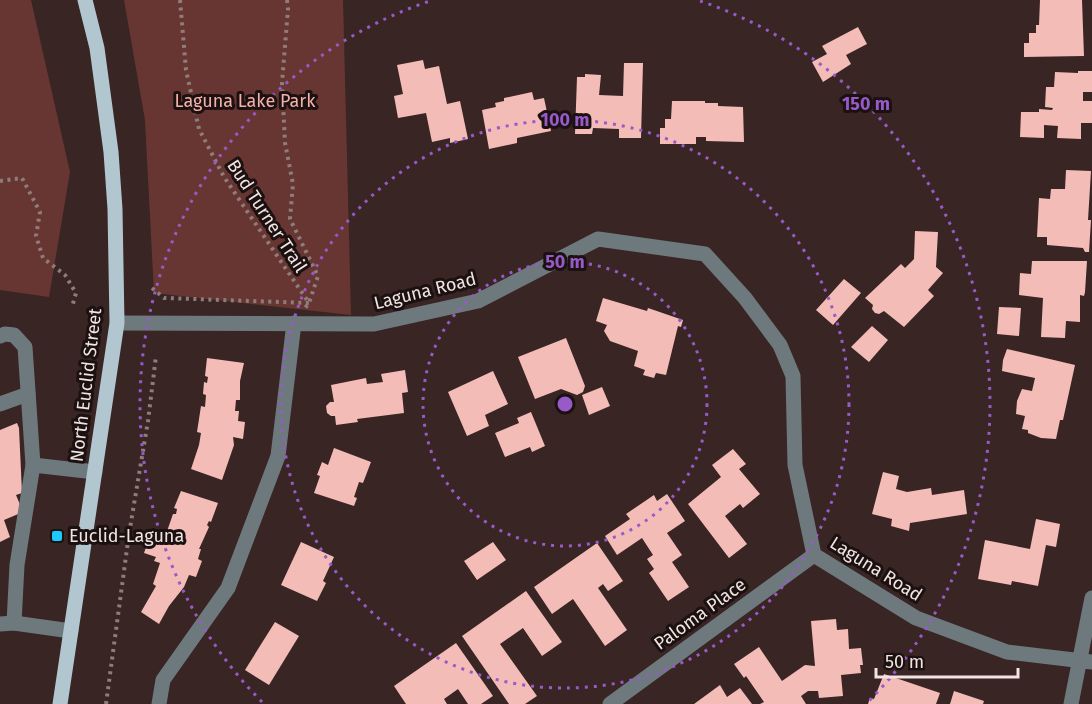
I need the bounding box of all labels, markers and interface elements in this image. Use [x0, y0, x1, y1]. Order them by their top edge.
park label: Laguna Lake Park [175, 90, 316, 112]
text: 150 m [842, 93, 890, 115]
text: 100 m [541, 109, 589, 131]
street label: Bud Turner Trail [222, 155, 312, 277]
text: 50 m [545, 251, 585, 273]
street label: Laguna Road [372, 268, 478, 314]
street label: North Euclid Street [66, 306, 106, 463]
centre of rings [555, 394, 575, 414]
place label: Euclid-Laguna [69, 525, 184, 547]
marker: Euclid-Laguna [50, 529, 64, 543]
street label: Laguna Road [826, 532, 926, 606]
street label: Paloma Place [650, 573, 750, 655]
scale bar [876, 641, 1018, 679]
text: 50 m [885, 651, 924, 673]

